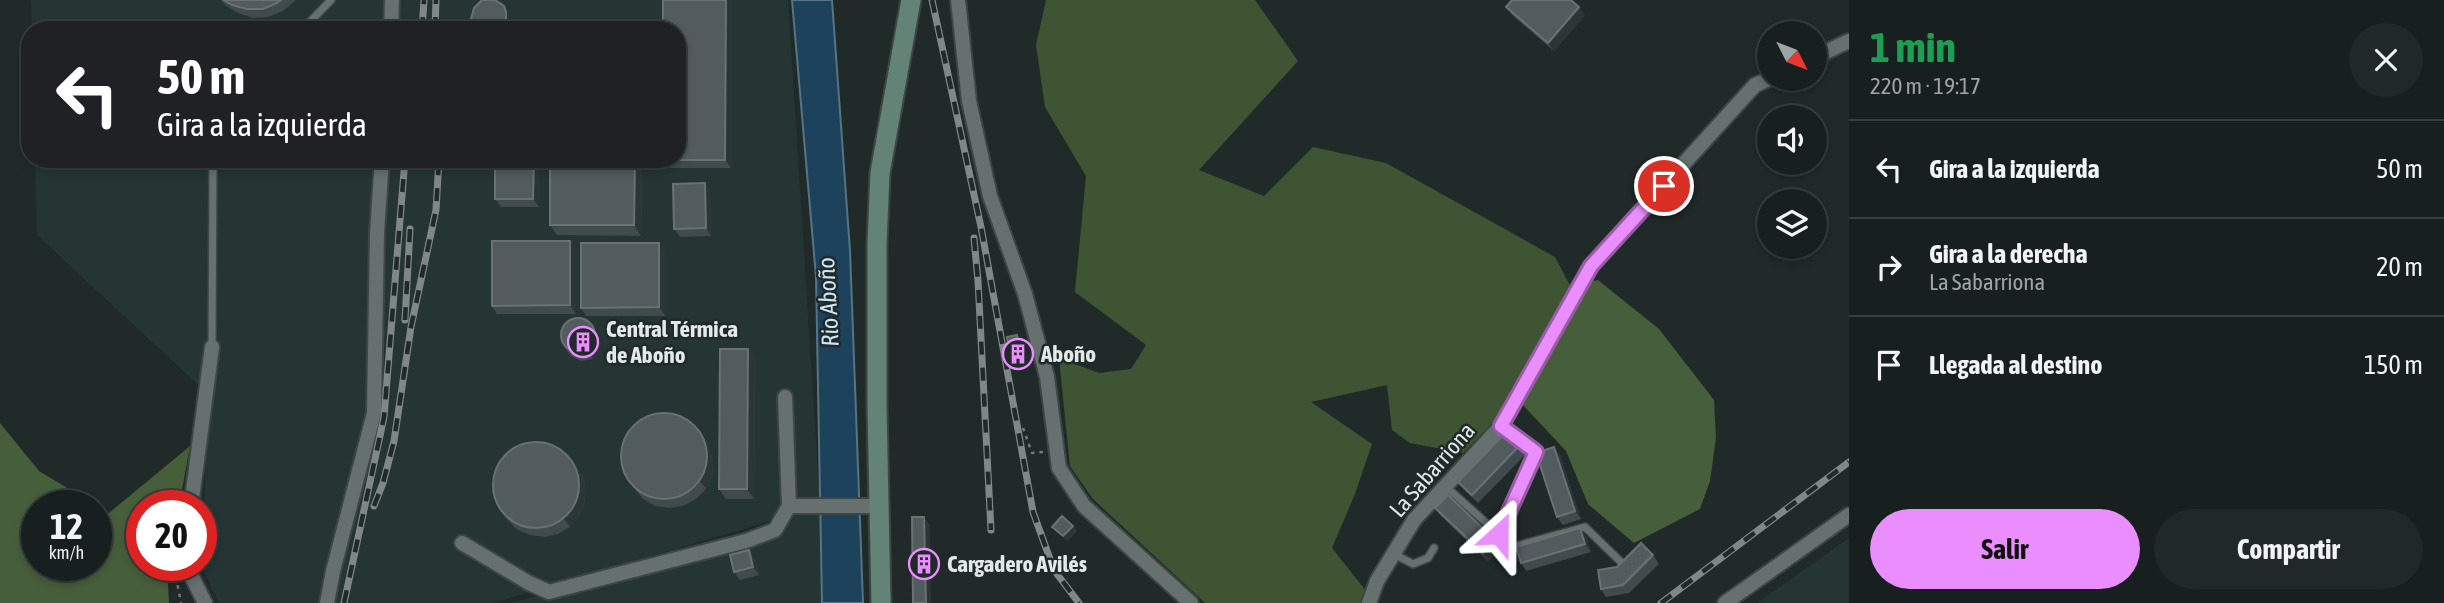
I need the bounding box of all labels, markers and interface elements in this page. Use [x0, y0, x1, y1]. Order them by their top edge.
north arrow [1757, 21, 1827, 91]
map controls [1757, 21, 1827, 259]
text: 1 min [1870, 23, 1956, 71]
button: close [2349, 23, 2423, 97]
text: 50 m [157, 48, 245, 104]
icon: left [42, 49, 133, 140]
text: 220 m · 19:17 [1870, 73, 1981, 99]
button: sound [1757, 105, 1827, 175]
text: Gira a la izquierda [157, 106, 367, 143]
icon: left [1870, 150, 1908, 188]
text: Gira a la izquierda [1929, 154, 2100, 184]
text: 50 m [2376, 154, 2423, 184]
pin [1634, 156, 1694, 216]
icon: arrive [1645, 167, 1683, 205]
button: layers [1757, 189, 1827, 259]
text: Gira a la derecha [1929, 239, 2088, 269]
icon: right [1870, 248, 1908, 286]
text: 20 m [2376, 252, 2423, 282]
water label: Rio Aboño [812, 257, 844, 347]
text: La Sabarriona [1929, 269, 2045, 295]
place label: Central Térmica de Aboño [606, 316, 738, 368]
building icon: Central Térmica de Aboño [566, 325, 600, 359]
building icon: Aboño [1001, 337, 1035, 371]
place label: Aboño [1040, 341, 1096, 367]
icon: arrive [1870, 346, 1908, 384]
text: Llegada al destino [1929, 350, 2102, 380]
text: 150 m [2364, 350, 2423, 380]
street label: La Sabarriona [1384, 418, 1480, 522]
speed limit sign: 20 [126, 490, 217, 581]
position arrow [1462, 497, 1536, 571]
text: 12 [50, 506, 83, 546]
button: Salir [1870, 509, 2140, 589]
button: Compartir [2154, 509, 2423, 589]
text: km/h [49, 542, 84, 563]
building icon: Cargadero Avilés [907, 547, 941, 581]
place label: Cargadero Avilés [947, 551, 1087, 577]

